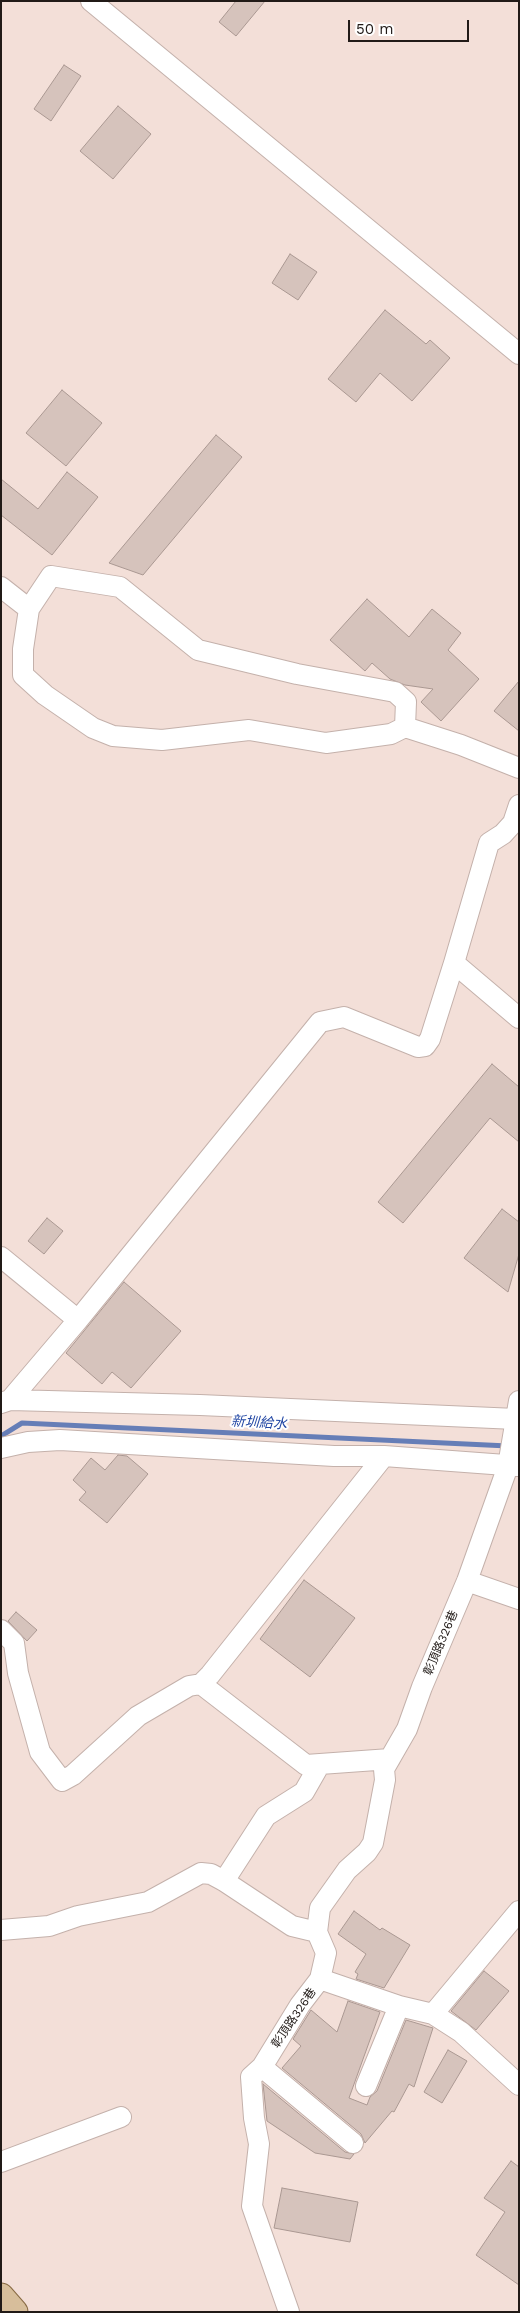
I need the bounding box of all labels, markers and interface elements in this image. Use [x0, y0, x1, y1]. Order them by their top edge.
scale bar [350, 10, 471, 42]
text: 50 m [356, 20, 393, 38]
water label: 新圳給水 [231, 1413, 287, 1433]
street label: 彰頂路326巷 [421, 1608, 461, 1678]
street label: 彰頂路326巷 [269, 1985, 319, 2051]

